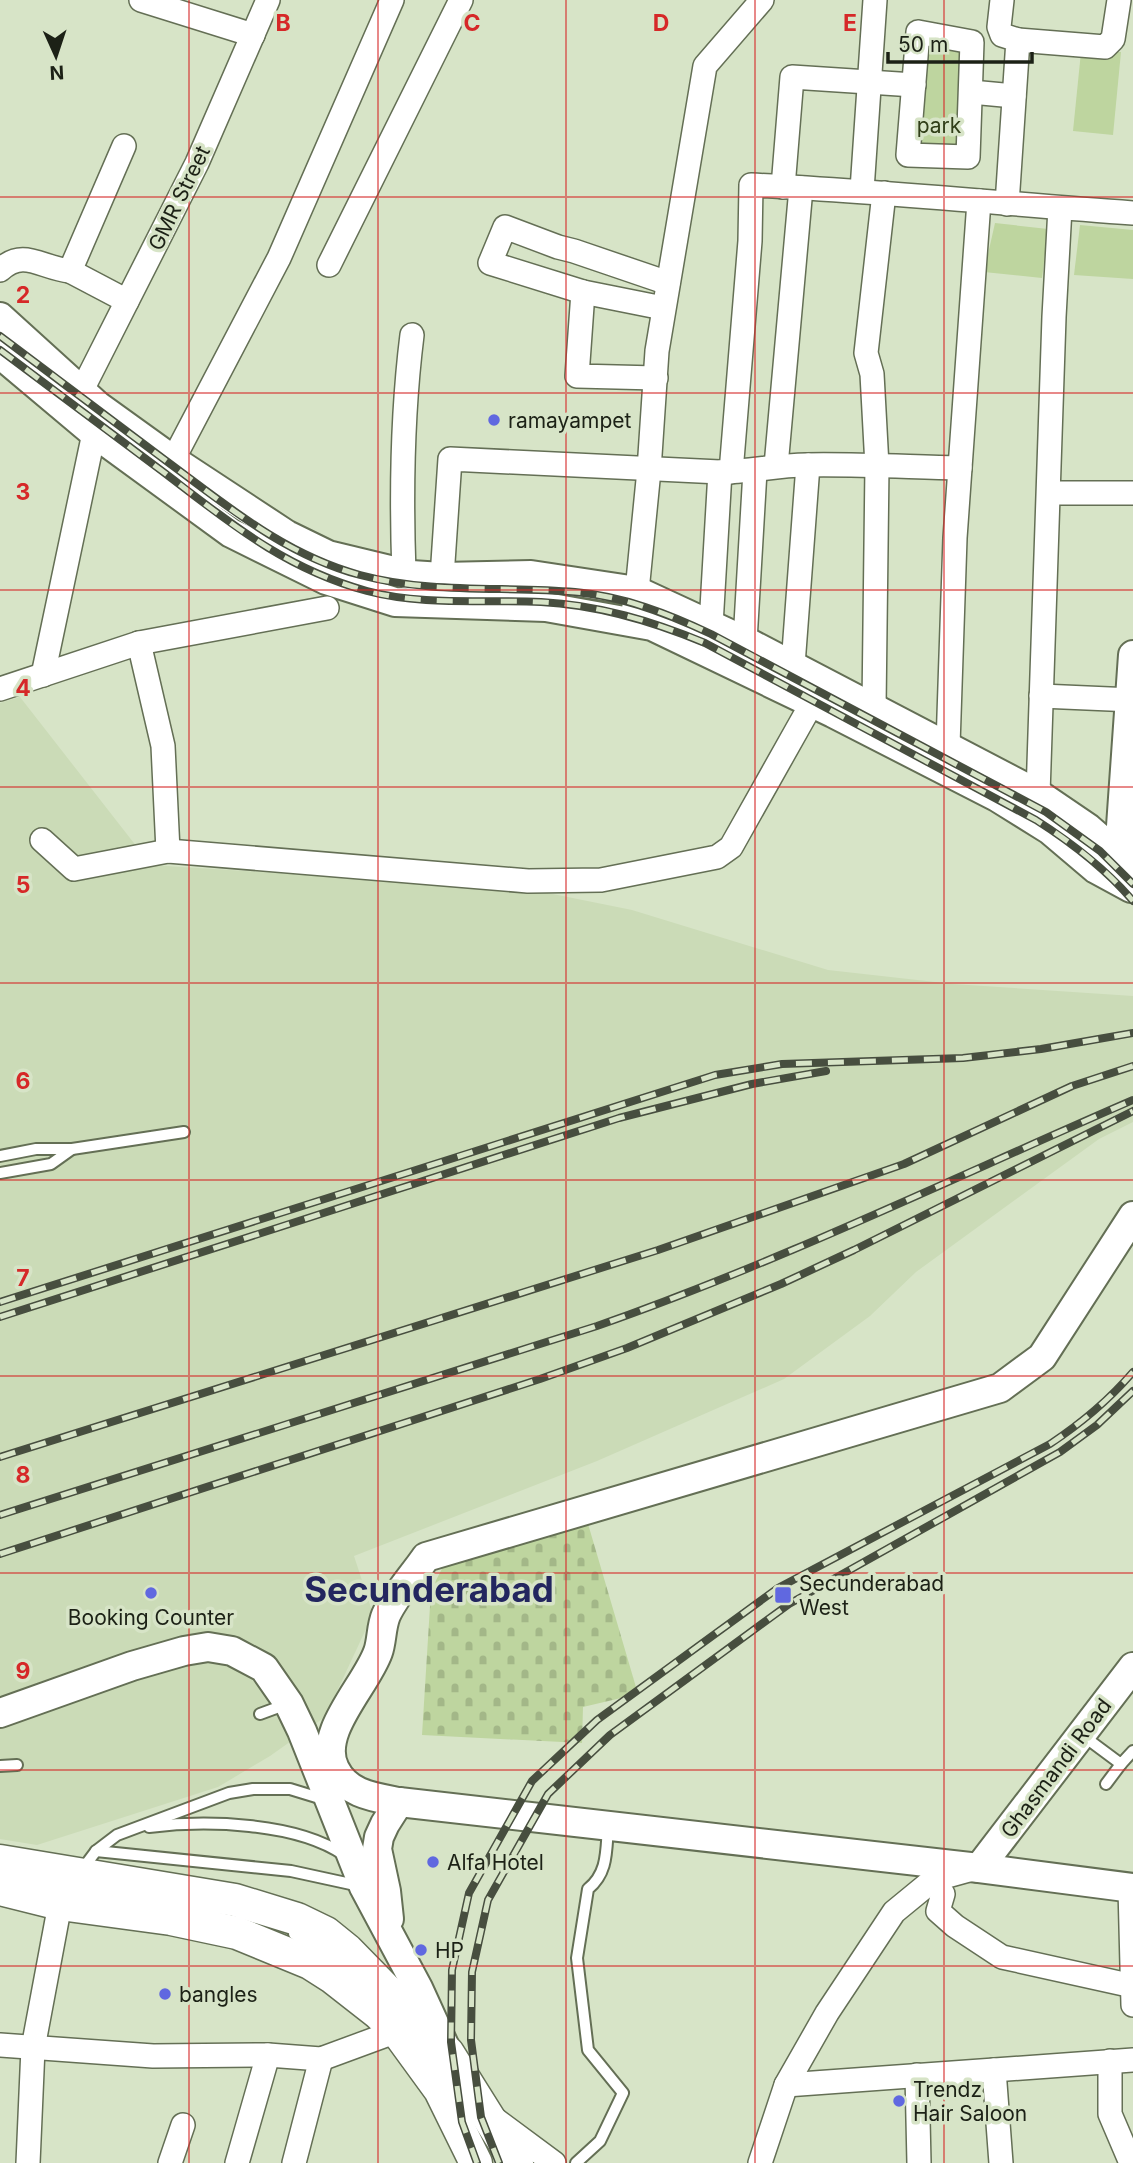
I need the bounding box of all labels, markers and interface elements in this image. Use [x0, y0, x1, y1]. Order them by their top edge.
text: B [275, 9, 291, 37]
text: C [463, 9, 481, 37]
text: D [653, 9, 669, 37]
text: E [843, 9, 857, 37]
north arrow [21, 21, 91, 91]
scale bar [888, 21, 1032, 65]
text: 50 m [898, 32, 948, 57]
text: N [49, 61, 65, 84]
park label: park [917, 113, 962, 138]
street label: GMR Street [143, 141, 215, 254]
text: 2 [16, 281, 30, 309]
place label: ramayampet [508, 408, 632, 433]
marker: ramayampet [486, 412, 502, 428]
text: 3 [16, 478, 30, 506]
text: 4 [15, 674, 31, 702]
text: 5 [16, 871, 30, 899]
text: 6 [16, 1067, 30, 1095]
text: 7 [16, 1264, 30, 1292]
text: 8 [16, 1461, 30, 1489]
district label: Secunderabad [304, 1568, 554, 1610]
place label: Secunderabad West [799, 1571, 944, 1620]
marker: Booking Counter [143, 1585, 159, 1601]
marker: Secunderabad West [773, 1585, 793, 1605]
place label: Booking Counter [68, 1605, 234, 1630]
text: 9 [16, 1657, 30, 1685]
street label: Ghasmandi Road [995, 1693, 1117, 1843]
place label: Alfa Hotel [447, 1850, 544, 1875]
marker: Alfa Hotel [425, 1854, 441, 1870]
place label: HP [435, 1938, 464, 1963]
marker: HP [413, 1942, 429, 1958]
place label: bangles [179, 1982, 258, 2007]
marker: bangles [157, 1986, 173, 2002]
place label: Trendz Hair Saloon [913, 2077, 1027, 2126]
marker: Trendz Hair Saloon [891, 2093, 907, 2109]

